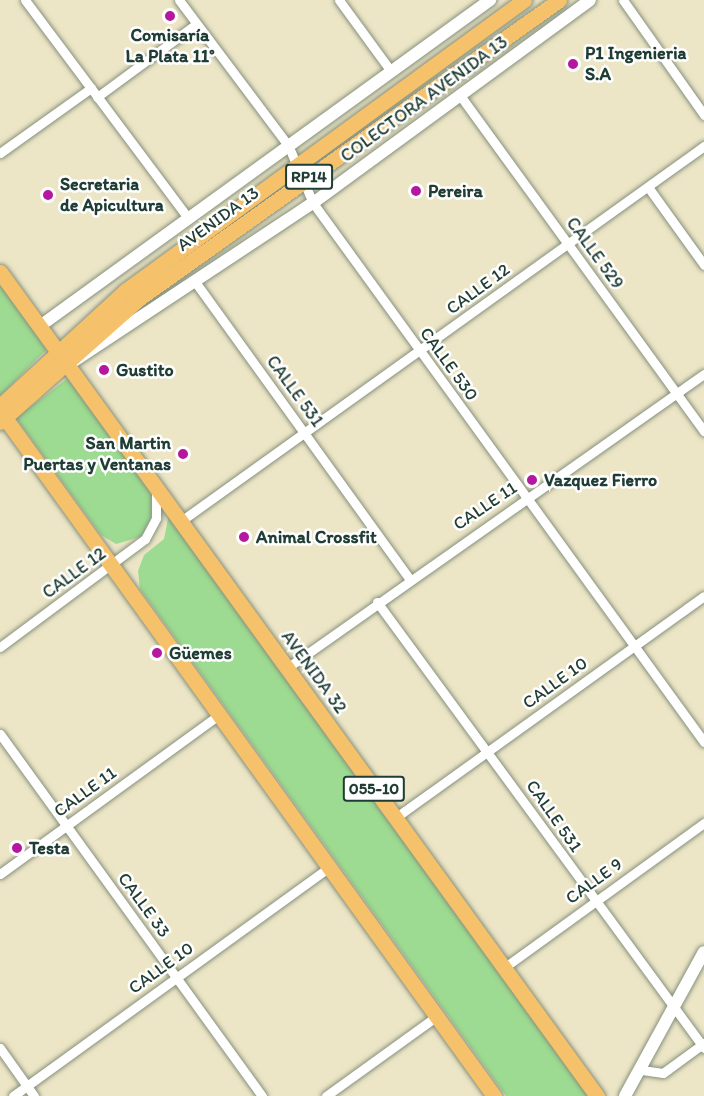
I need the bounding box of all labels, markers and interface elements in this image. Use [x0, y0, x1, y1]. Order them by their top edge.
marker: Comisaría La Plata 11° [163, 9, 177, 23]
place label: Comisaría La Plata 11° [126, 25, 214, 68]
street label: COLECTORA AVENIDA 13 [336, 31, 512, 167]
place label: P1 Ingenieria S.A [585, 43, 686, 86]
marker: P1 Ingenieria S.A [566, 57, 580, 71]
road number: RP14 [285, 164, 333, 190]
place label: Secretaria de Apicultura [60, 174, 164, 216]
place label: Pereira [428, 180, 483, 202]
street label: AVENIDA 13 [173, 182, 263, 256]
marker: Pereira [409, 184, 423, 198]
marker: Secretaria de Apicultura [41, 188, 55, 202]
street label: CALLE 529 [562, 213, 628, 293]
street label: CALLE 12 [442, 259, 514, 319]
street label: CALLE 530 [415, 323, 483, 405]
street label: CALLE 531 [262, 351, 328, 431]
place label: Gustito [116, 359, 174, 381]
marker: Gustito [97, 363, 111, 377]
place label: San Martin Puertas y Ventanas [23, 433, 171, 476]
marker: San Martin Puertas y Ventanas [176, 447, 190, 461]
place label: Vazquez Fierro [544, 469, 657, 491]
marker: Vazquez Fierro [525, 473, 539, 487]
street label: CALLE 11 [449, 477, 521, 535]
place label: Animal Crossfit [256, 526, 377, 548]
marker: Animal Crossfit [237, 530, 251, 544]
street label: CALLE 12 [38, 543, 110, 603]
street label: AVENIDA 32 [277, 626, 351, 718]
place label: Güemes [169, 642, 232, 664]
marker: Güemes [150, 646, 164, 660]
street label: CALLE 10 [518, 652, 592, 714]
street label: CALLE 11 [49, 762, 121, 822]
road number: 055-10 [342, 776, 406, 802]
street label: CALLE 531 [521, 776, 587, 856]
place label: Testa [29, 837, 69, 859]
marker: Testa [10, 841, 24, 855]
street label: CALLE 9 [561, 853, 627, 909]
street label: CALLE 33 [113, 868, 175, 942]
street label: CALLE 10 [124, 937, 198, 999]

